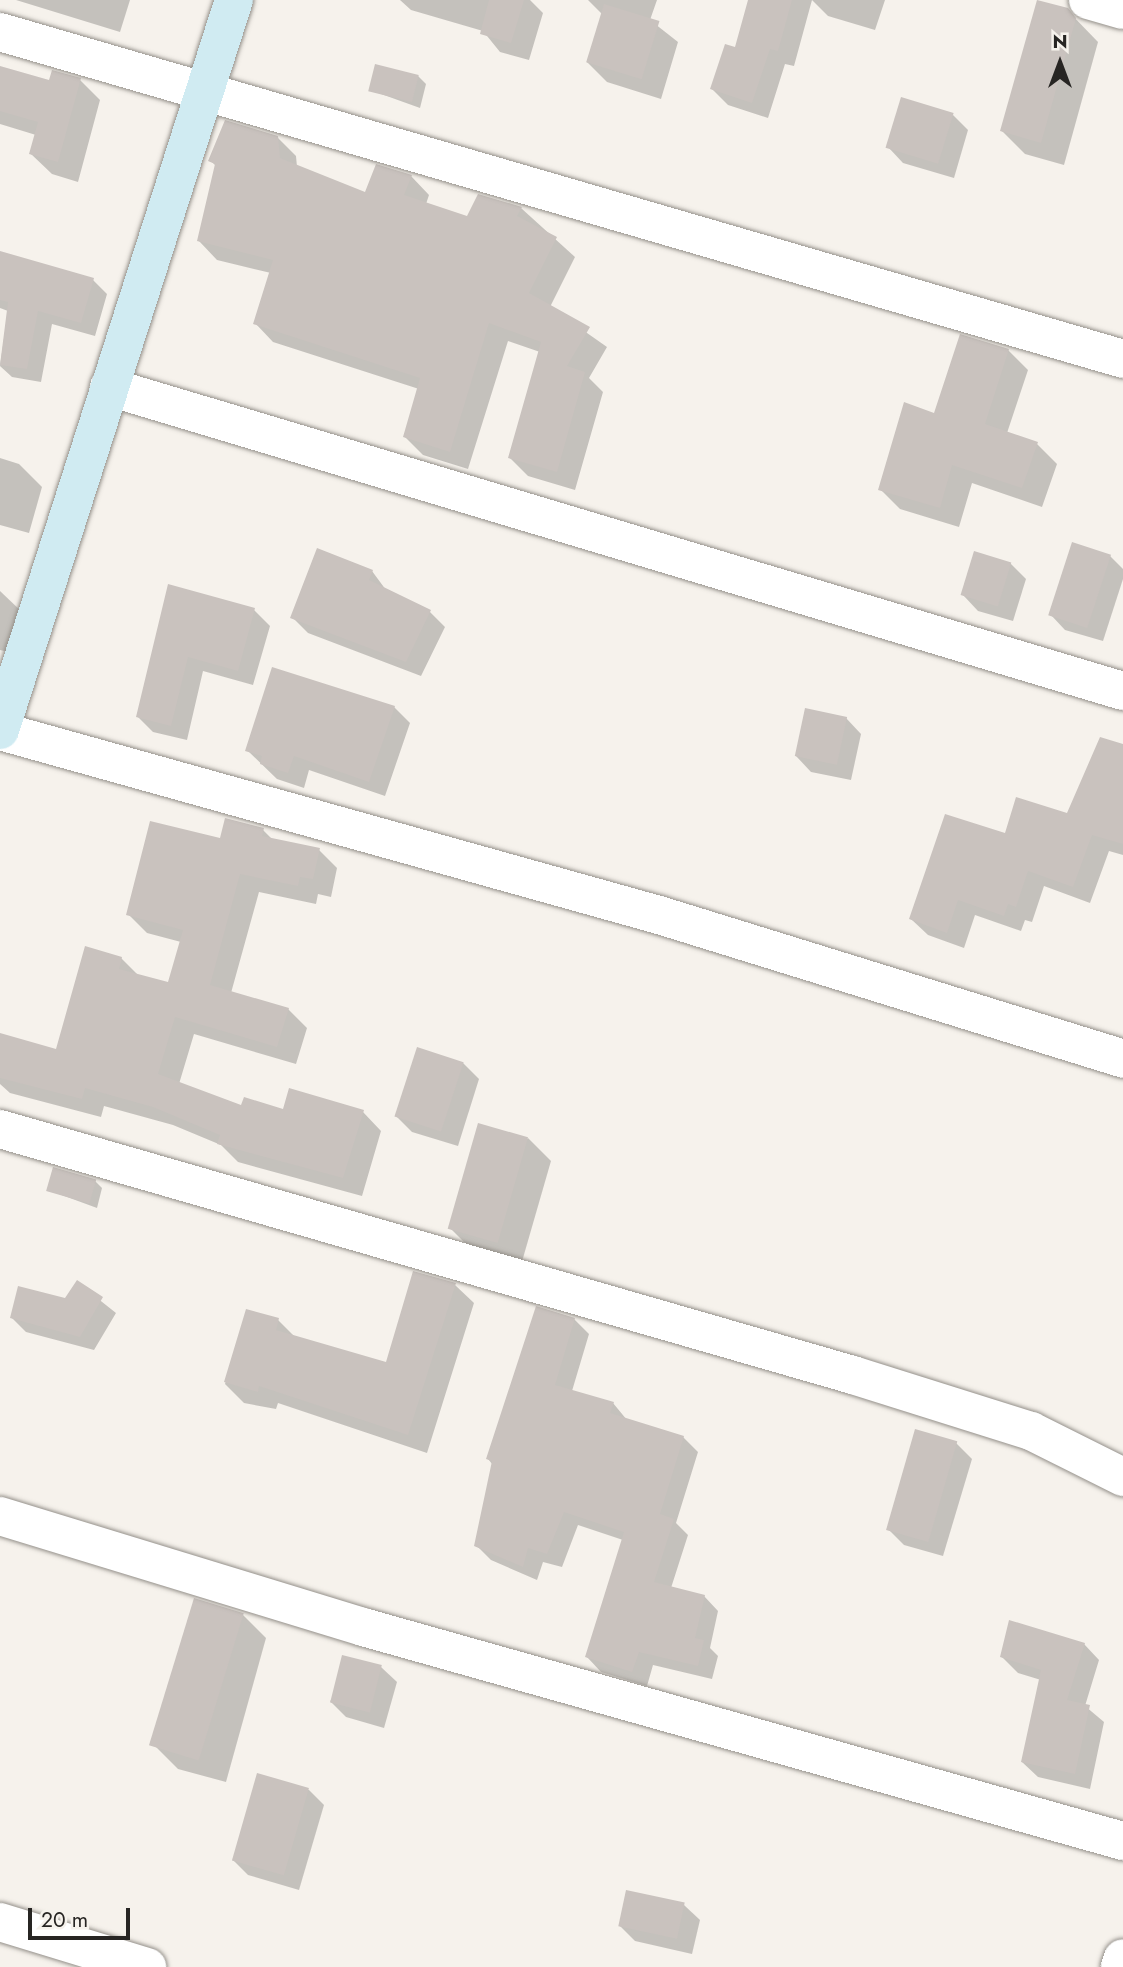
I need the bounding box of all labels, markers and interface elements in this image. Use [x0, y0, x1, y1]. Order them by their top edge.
north arrow [1025, 28, 1095, 98]
text: N [1052, 28, 1068, 55]
scale bar [32, 1894, 133, 1938]
text: 20 m [41, 1905, 88, 1935]

